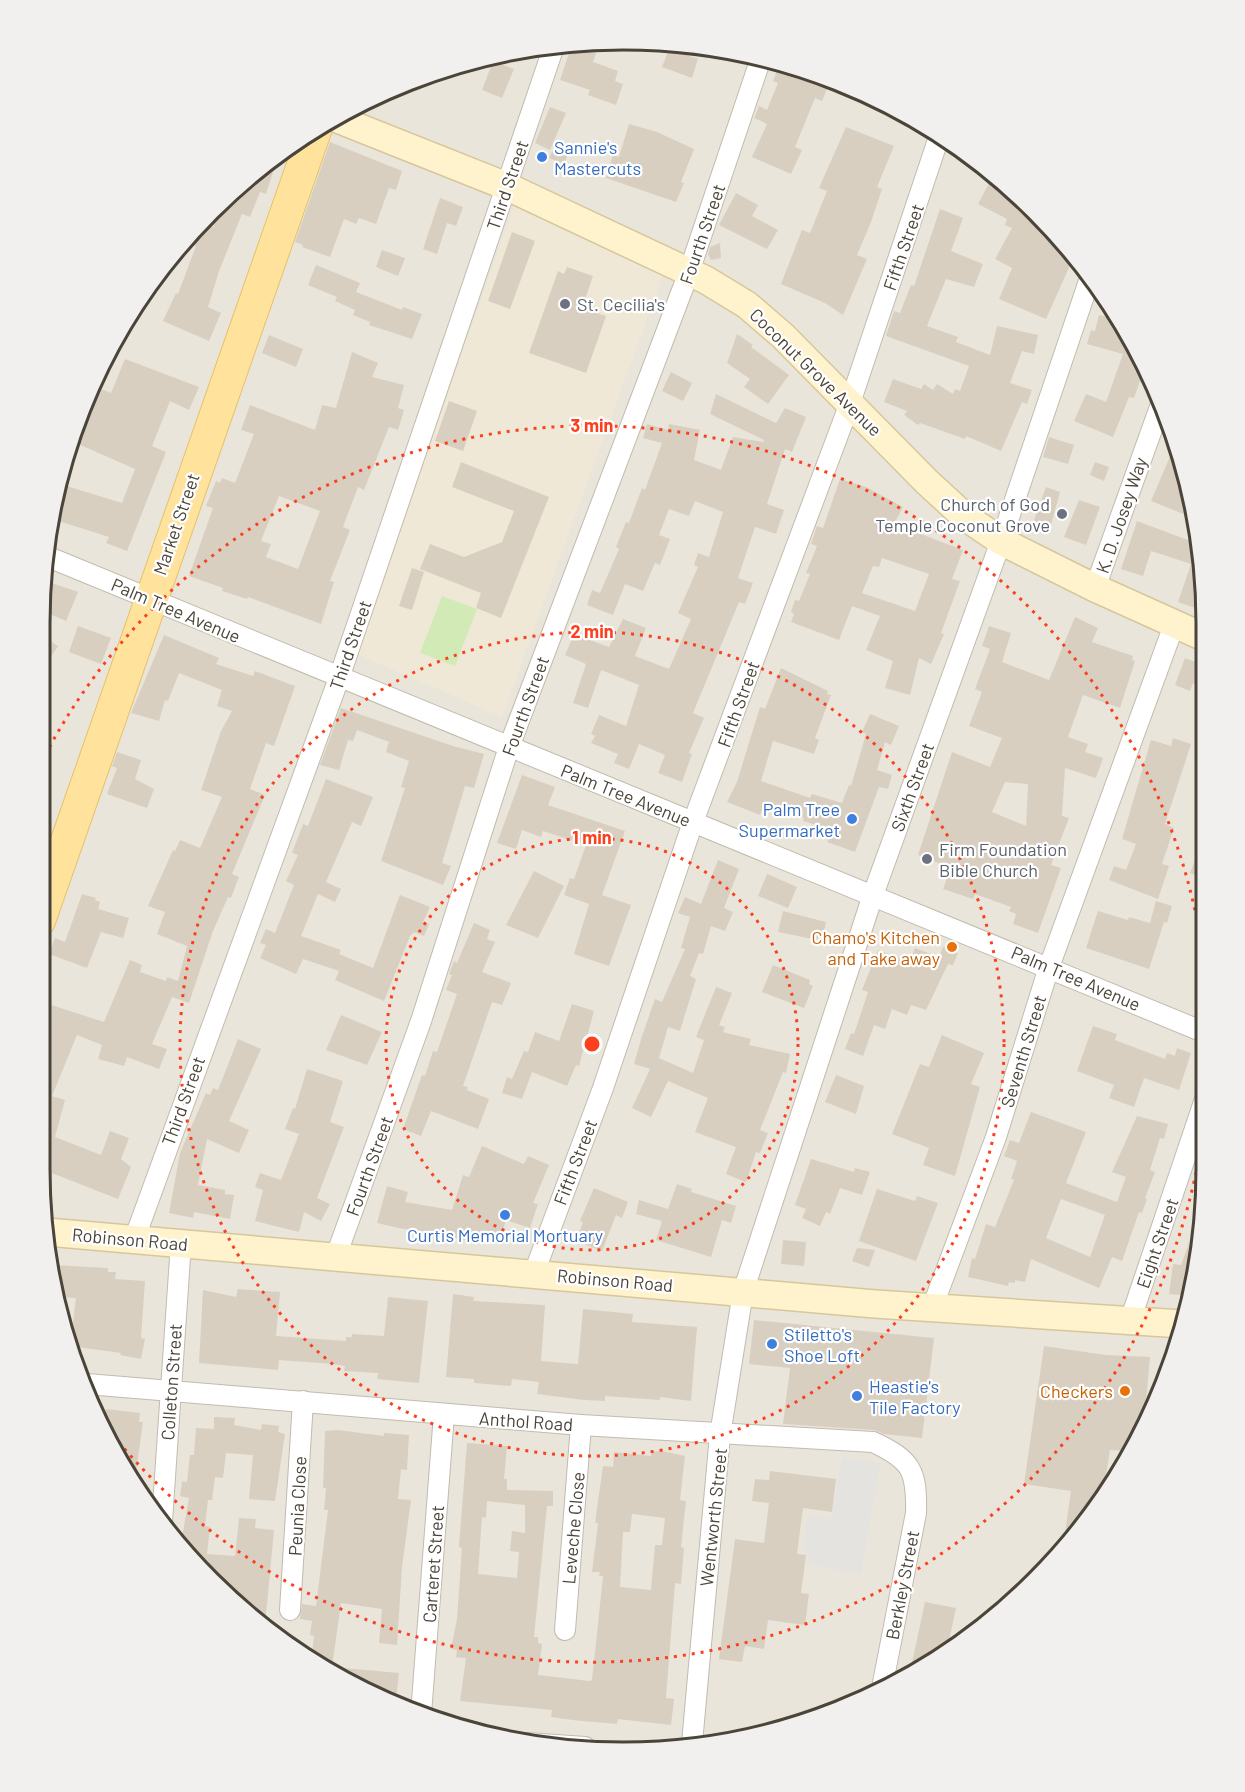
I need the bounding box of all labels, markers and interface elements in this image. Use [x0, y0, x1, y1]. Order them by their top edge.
place label: Sannie's Mastercuts [554, 136, 641, 179]
street label: Third Street [481, 137, 533, 233]
marker: Sannie's Mastercuts [535, 150, 549, 164]
street label: Fourth Street [675, 181, 729, 287]
street label: Fifth Street [878, 201, 928, 293]
place label: St. Cecilia's [577, 293, 665, 315]
marker: St. Cecilia's [558, 297, 572, 311]
street label: Coconut Grove Avenue [745, 303, 887, 441]
text: 3 min [571, 414, 613, 436]
street label: K. D. Josey Way [1091, 454, 1151, 576]
street label: Market Street [148, 470, 204, 578]
place label: Church of God Temple Coconut Grove [875, 493, 1050, 536]
marker: Church of God Temple Coconut Grove [1055, 507, 1069, 521]
street label: Palm Tree Avenue [108, 573, 244, 647]
street label: Third Street [324, 597, 376, 693]
text: 2 min [570, 620, 614, 642]
street label: Fourth Street [497, 653, 553, 759]
street label: Fifth Street [712, 658, 764, 750]
street label: Sixth Street [886, 740, 938, 834]
street label: Palm Tree Avenue [558, 759, 694, 831]
place label: Palm Tree Supermarket [739, 798, 840, 841]
marker: Palm Tree Supermarket [845, 812, 859, 826]
text: 1 min [572, 826, 612, 848]
place label: Firm Foundation Bible Church [939, 838, 1067, 881]
marker: Firm Foundation Bible Church [920, 852, 934, 866]
place label: Chamo's Kitchen and Take away [812, 926, 940, 969]
marker: Chamo's Kitchen and Take away [945, 940, 959, 954]
street label: Palm Tree Avenue [1008, 941, 1144, 1015]
street label: Seventh Street [995, 992, 1051, 1110]
centre of rings [582, 1034, 602, 1054]
street label: Third Street [157, 1053, 209, 1149]
street label: Fourth Street [341, 1113, 397, 1219]
street label: Fifth Street [549, 1116, 601, 1208]
street label: Eight Street [1131, 1195, 1183, 1291]
marker: Curtis Memorial Mortuary [498, 1208, 512, 1222]
street label: Robinson Road [71, 1223, 189, 1255]
place label: Curtis Memorial Mortuary [407, 1224, 603, 1246]
street label: Robinson Road [556, 1264, 674, 1296]
street label: Colleton Street [156, 1323, 186, 1441]
place label: Stiletto's Shoe Loft [784, 1323, 860, 1366]
marker: Stiletto's Shoe Loft [765, 1337, 779, 1351]
place label: Heastie's Tile Factory [869, 1375, 961, 1418]
place label: Checkers [1040, 1380, 1113, 1402]
marker: Checkers [1118, 1384, 1132, 1398]
marker: Heastie's Tile Factory [850, 1389, 864, 1403]
street label: Anthol Road [478, 1407, 574, 1435]
street label: Wentworth Street [695, 1447, 731, 1587]
street label: Peunia Close [283, 1456, 311, 1556]
street label: Leveche Close [557, 1471, 589, 1585]
street label: Carteret Street [418, 1504, 448, 1624]
street label: Berkley Street [881, 1528, 923, 1642]

